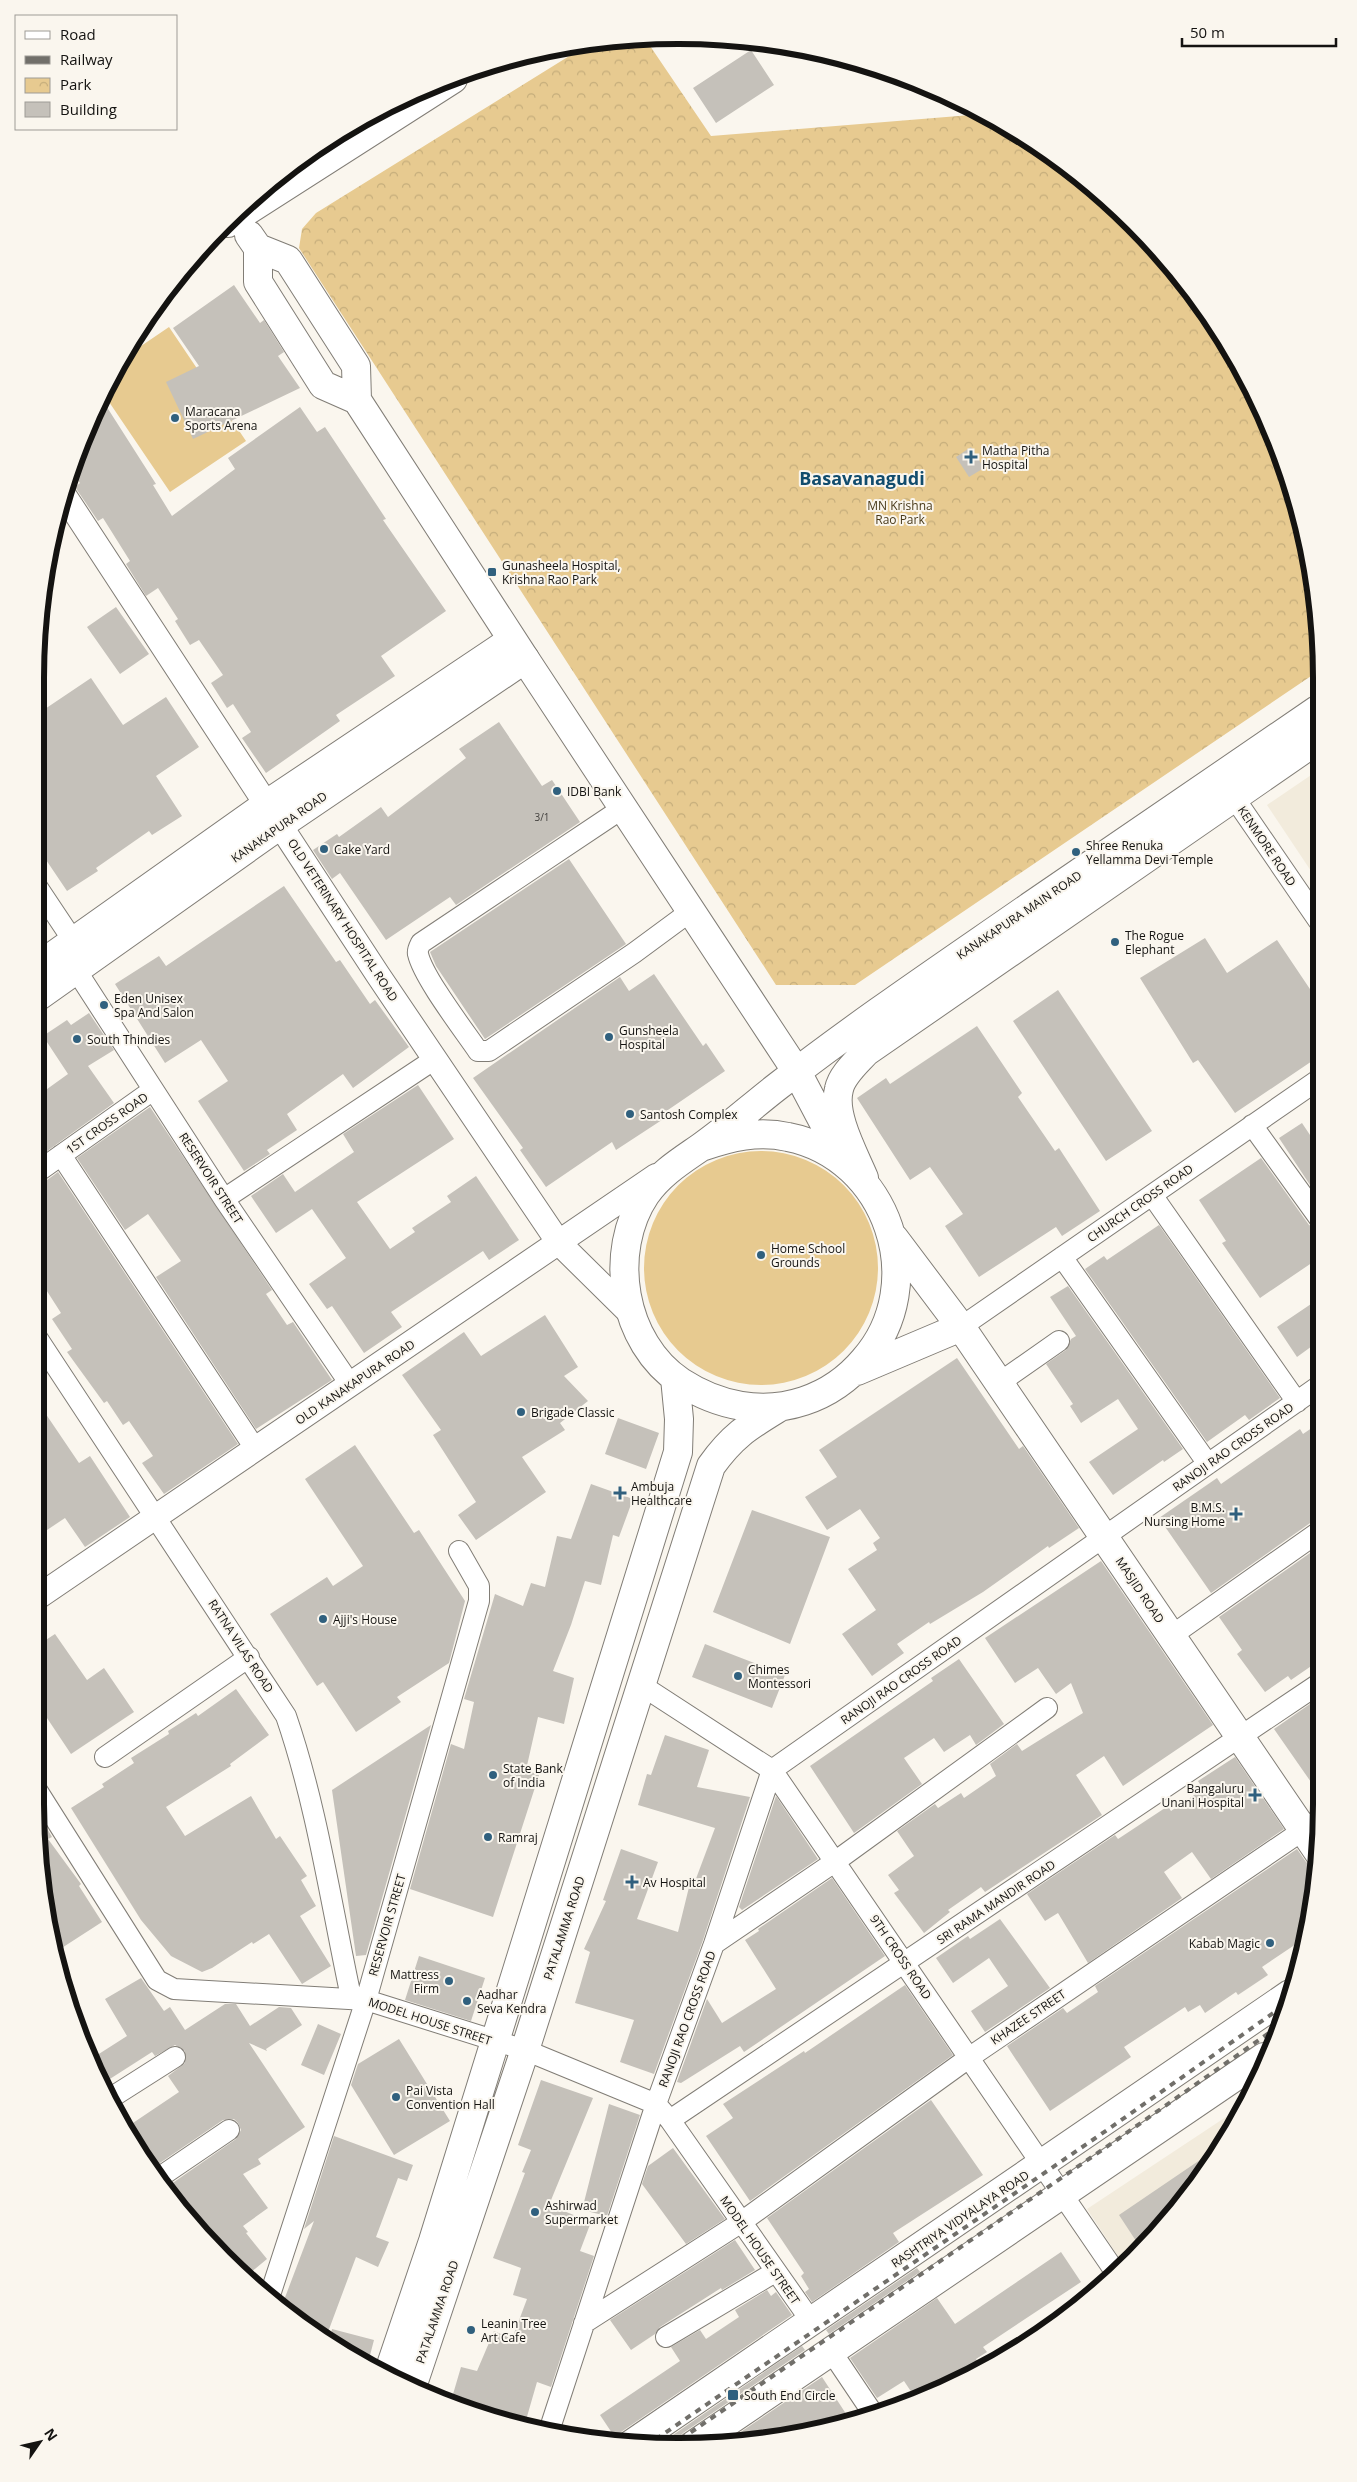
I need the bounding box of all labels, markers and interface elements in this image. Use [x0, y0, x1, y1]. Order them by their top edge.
legend [15, 15, 178, 130]
scale bar [1182, 15, 1336, 47]
text: 50 m [1190, 22, 1225, 42]
text: Road [60, 24, 96, 44]
text: Railway [60, 49, 113, 69]
text: Park [60, 74, 91, 94]
text: Building [60, 99, 117, 119]
place label: Maracana Sports Arena [185, 403, 257, 434]
marker: Maracana Sports Arena [169, 412, 181, 424]
place label: Matha Pitha Hospital [982, 442, 1049, 473]
marker: Matha Pitha Hospital [964, 450, 978, 464]
district label: Basavanagudi [799, 466, 925, 490]
park label: MN Krishna Rao Park [867, 497, 933, 528]
place label: Gunasheela Hospital, Krishna Rao Park [502, 557, 621, 588]
marker: Gunasheela Hospital, Krishna Rao Park [486, 566, 498, 578]
place label: IDBI Bank [567, 783, 622, 800]
marker: IDBI Bank [551, 785, 563, 797]
street label: KANAKAPURA ROAD [228, 787, 330, 867]
street label: KENMORE ROAD [1234, 803, 1300, 889]
house number: 3/1 [534, 810, 550, 824]
street label: OLD VETERINARY HOSPITAL ROAD [284, 835, 402, 1005]
place label: Shree Renuka Yellamma Devi Temple [1086, 837, 1214, 868]
place label: Cake Yard [334, 841, 390, 858]
marker: Cake Yard [318, 843, 330, 855]
marker: Shree Renuka Yellamma Devi Temple [1070, 846, 1082, 858]
street label: KANAKAPURA MAIN ROAD [953, 867, 1085, 963]
place label: The Rogue Elephant [1125, 927, 1184, 958]
marker: The Rogue Elephant [1109, 936, 1121, 948]
place label: Eden Unisex Spa And Salon [114, 990, 194, 1021]
marker: Eden Unisex Spa And Salon [98, 999, 110, 1011]
place label: Gunsheela Hospital [619, 1022, 679, 1053]
place label: South Thindies [87, 1031, 170, 1048]
marker: Gunsheela Hospital [603, 1031, 615, 1043]
marker: South Thindies [71, 1033, 83, 1045]
street label: 1ST CROSS ROAD [62, 1088, 152, 1158]
place label: Santosh Complex [640, 1106, 738, 1123]
marker: Santosh Complex [624, 1108, 636, 1120]
street label: RESERVOIR STREET [175, 1129, 247, 1227]
street label: CHURCH CROSS ROAD [1084, 1160, 1196, 1246]
place label: Home School Grounds [771, 1240, 845, 1271]
marker: Home School Grounds [755, 1249, 767, 1261]
street label: OLD KANAKAPURA ROAD [292, 1336, 418, 1428]
street label: RANOJI RAO CROSS ROAD [1169, 1399, 1297, 1495]
place label: Brigade Classic [531, 1404, 615, 1421]
marker: Brigade Classic [515, 1406, 527, 1418]
place label: Ambuja Healthcare [631, 1478, 692, 1509]
marker: Ambuja Healthcare [613, 1486, 627, 1500]
place label: B.M.S. Nursing Home [1144, 1499, 1225, 1530]
marker: B.M.S. Nursing Home [1229, 1507, 1243, 1521]
street label: MASJID ROAD [1112, 1554, 1168, 1626]
street label: RATNA VILAS ROAD [204, 1596, 278, 1696]
place label: Ajji's House [333, 1611, 397, 1628]
marker: Ajji's House [317, 1613, 329, 1625]
street label: RANOJI RAO CROSS ROAD [837, 1632, 965, 1728]
place label: Chimes Montessori [748, 1661, 811, 1692]
marker: Chimes Montessori [732, 1670, 744, 1682]
place label: State Bank of India [503, 1760, 563, 1791]
marker: State Bank of India [487, 1769, 499, 1781]
place label: Bangaluru Unani Hospital [1162, 1780, 1244, 1811]
marker: Bangaluru Unani Hospital [1248, 1788, 1262, 1802]
place label: Ramraj [498, 1829, 538, 1846]
marker: Ramraj [482, 1831, 494, 1843]
street label: SRI RAMA MANDIR ROAD [933, 1856, 1059, 1948]
street label: RESERVOIR STREET [364, 1872, 410, 1978]
street label: PATALAMMA ROAD [539, 1874, 589, 1982]
place label: Av Hospital [643, 1874, 706, 1891]
marker: Av Hospital [625, 1875, 639, 1889]
street label: 9TH CROSS ROAD [866, 1911, 936, 2003]
place label: Kabab Magic [1189, 1935, 1260, 1952]
marker: Kabab Magic [1264, 1937, 1276, 1949]
street label: RANOJI RAO CROSS ROAD [654, 1948, 720, 2090]
place label: Mattress Firm [390, 1966, 439, 1997]
marker: Mattress Firm [443, 1975, 455, 1987]
street label: KHAZEE STREET [987, 1985, 1069, 2049]
place label: Aadhar Seva Kendra [477, 1986, 546, 2017]
street label: MODEL HOUSE STREET [366, 1993, 494, 2049]
marker: Aadhar Seva Kendra [461, 1995, 473, 2007]
place label: Pai Vista Convention Hall [406, 2082, 495, 2113]
marker: Pai Vista Convention Hall [390, 2091, 402, 2103]
street label: RASHTRIYA VIDYALAYA ROAD [888, 2166, 1032, 2272]
street label: MODEL HOUSE STREET [716, 2192, 804, 2308]
place label: Ashirwad Supermarket [545, 2197, 618, 2228]
marker: Ashirwad Supermarket [529, 2206, 541, 2218]
street label: PATALAMMA ROAD [411, 2258, 463, 2366]
place label: Leanin Tree Art Cafe [481, 2315, 547, 2346]
marker: Leanin Tree Art Cafe [465, 2324, 477, 2336]
place label: South End Circle [744, 2387, 836, 2404]
marker: South End Circle [726, 2388, 740, 2402]
north arrow [15, 2417, 65, 2467]
text: N [40, 2424, 62, 2444]

